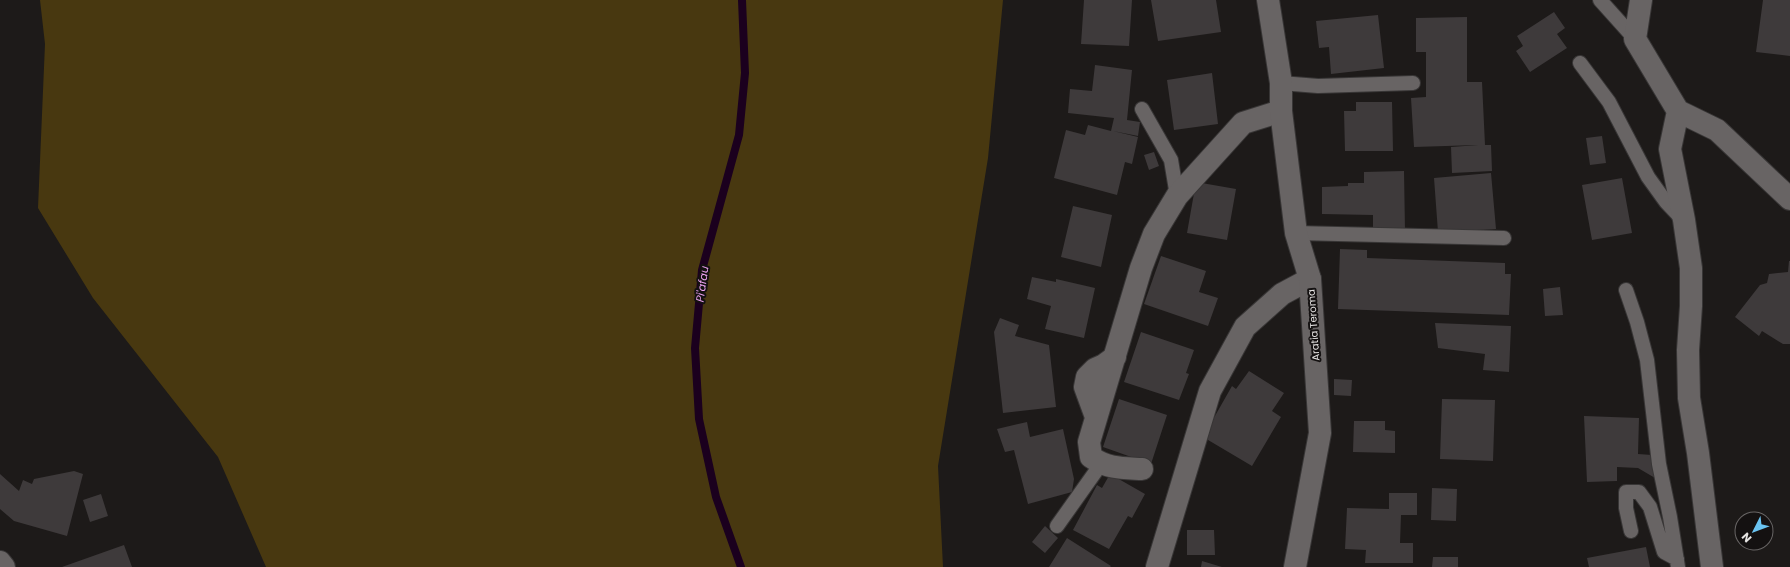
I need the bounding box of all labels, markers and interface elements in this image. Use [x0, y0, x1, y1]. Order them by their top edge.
water label: Pi'afau [692, 265, 712, 303]
street label: Aratia Teroma [1304, 289, 1323, 361]
north arrow [1734, 511, 1774, 551]
text: N [1738, 529, 1755, 546]

